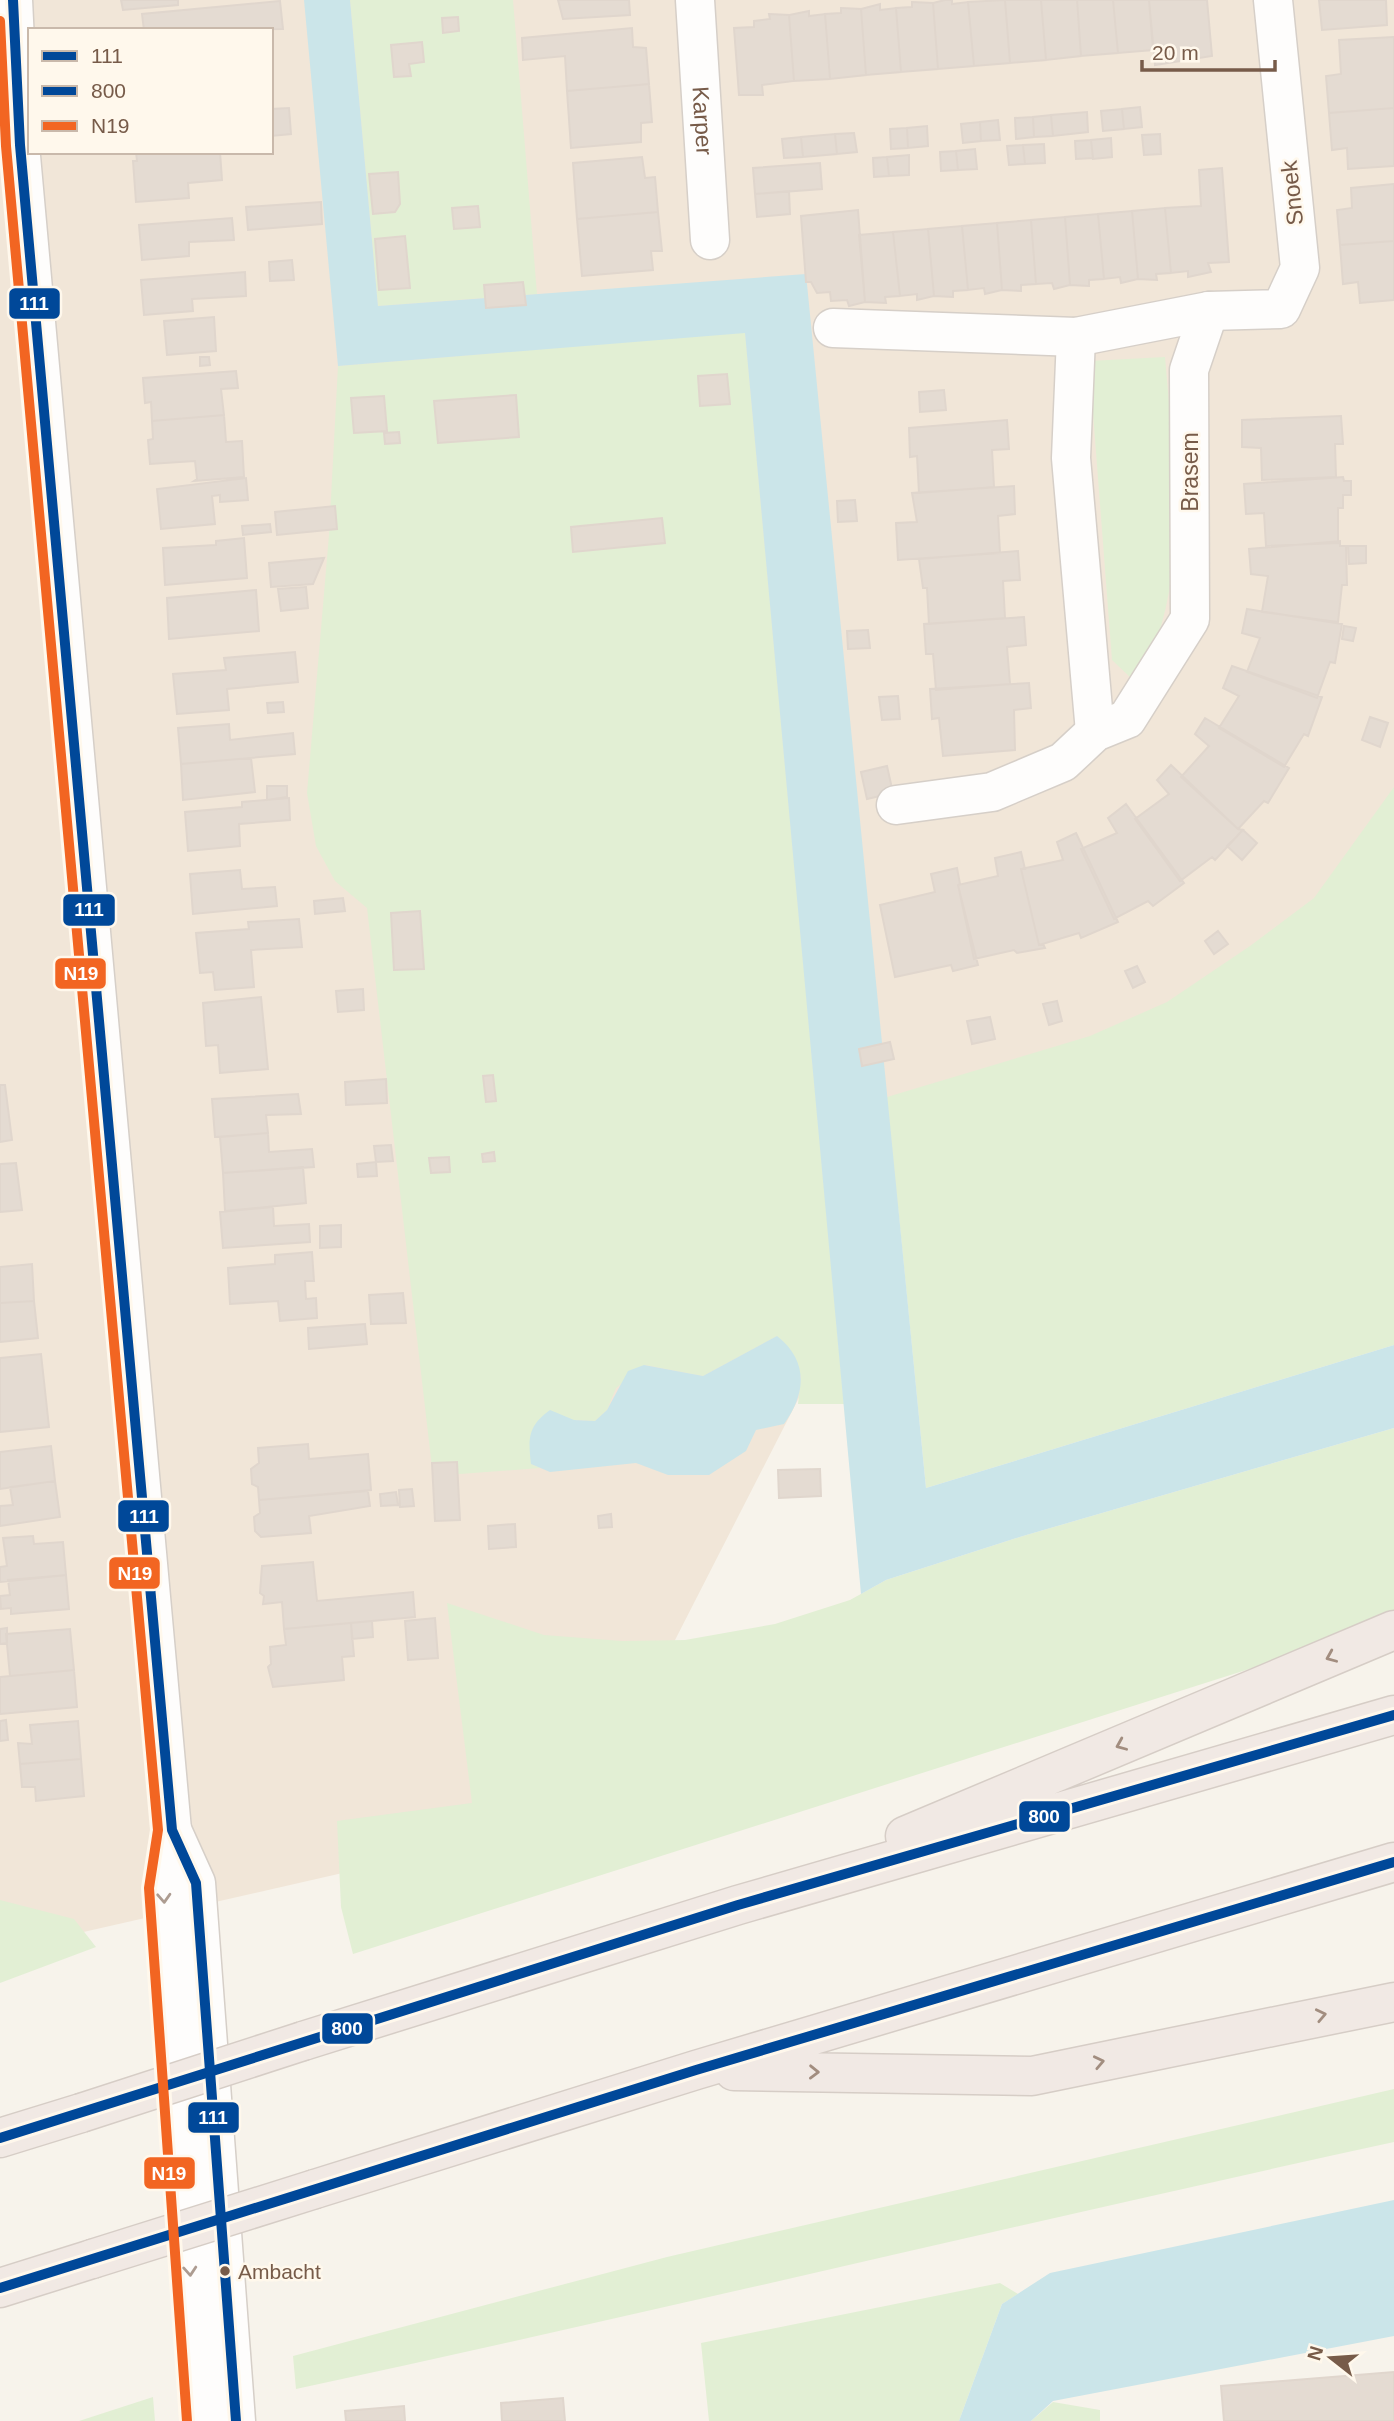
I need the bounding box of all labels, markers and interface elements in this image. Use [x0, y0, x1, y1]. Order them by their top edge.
legend [28, 28, 273, 154]
scale bar [1142, 28, 1275, 72]
text: 20 m [1152, 41, 1199, 64]
text: 111 [91, 44, 123, 67]
text: 800 [91, 79, 126, 102]
street label: Karper [687, 85, 718, 156]
text: N19 [91, 114, 130, 137]
street label: Snoek [1276, 159, 1308, 227]
line badge: 111 [8, 287, 61, 320]
text: 111 [19, 293, 49, 314]
street label: Brasem [1177, 432, 1203, 512]
line badge: 111 [62, 893, 116, 927]
text: 111 [74, 899, 104, 920]
line badge: N19 [54, 957, 107, 990]
text: N19 [64, 963, 98, 984]
line badge: 111 [117, 1499, 170, 1533]
text: 111 [129, 1506, 159, 1527]
line badge: N19 [108, 1556, 161, 1590]
text: N19 [118, 1563, 152, 1584]
one-way arrow [1326, 1648, 1338, 1662]
one-way arrow [1116, 1736, 1128, 1750]
line badge: 800 [1018, 1800, 1071, 1833]
text: 800 [1028, 1806, 1060, 1827]
one-way arrow [156, 1893, 171, 1904]
one-way arrow [1315, 2009, 1327, 2024]
line badge: 800 [321, 2012, 374, 2045]
text: 800 [331, 2018, 363, 2039]
one-way arrow [1093, 2055, 1105, 2070]
one-way arrow [808, 2065, 819, 2080]
line badge: 111 [187, 2101, 240, 2134]
text: 111 [198, 2107, 228, 2128]
line badge: N19 [143, 2156, 196, 2190]
text: N19 [152, 2163, 186, 2184]
place label: Ambacht [238, 2260, 321, 2283]
marker: Ambacht [218, 2264, 232, 2278]
one-way arrow [182, 2266, 197, 2277]
north arrow [1296, 2323, 1366, 2393]
text: N [1303, 2344, 1327, 2363]

